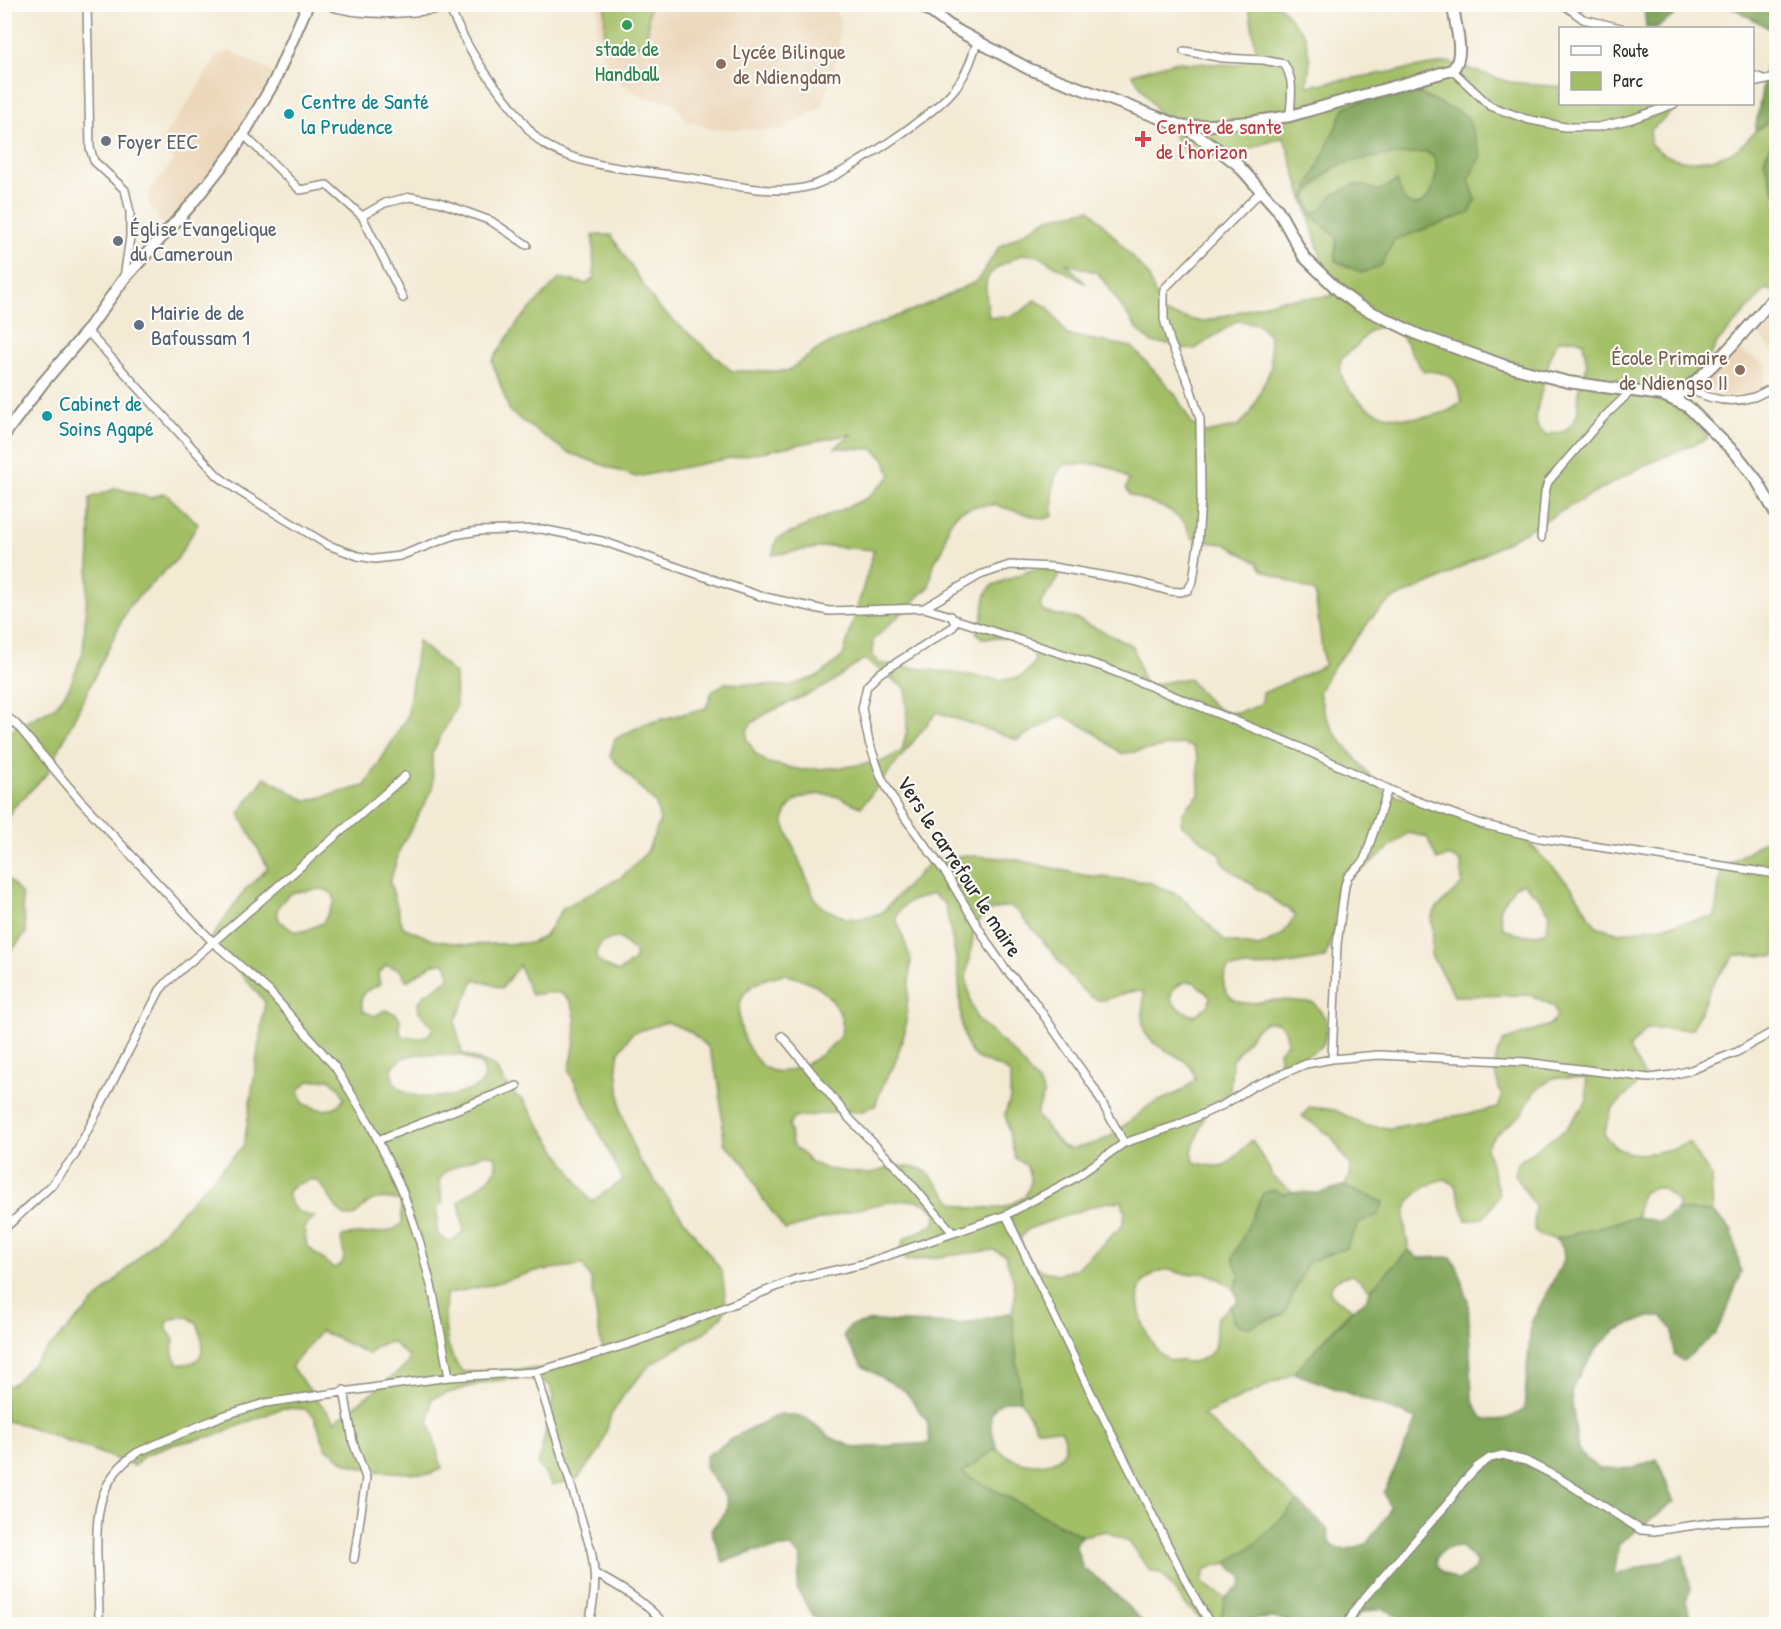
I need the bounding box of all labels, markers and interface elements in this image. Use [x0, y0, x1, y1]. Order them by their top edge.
marker: stade de Handball [620, 18, 634, 32]
legend [1559, 27, 1754, 105]
place label: stade de Handball [595, 33, 660, 88]
place label: Lycée Bilingue de Ndiengdam [733, 36, 846, 91]
text: Route [1613, 38, 1649, 63]
marker: Lycée Bilingue de Ndiengdam [714, 57, 728, 71]
text: Parc [1613, 68, 1643, 93]
place label: Centre de Santé la Prudence [301, 86, 429, 141]
marker: Centre de Santé la Prudence [282, 107, 296, 121]
place label: Centre de sante de l'horizon [1156, 111, 1283, 166]
place label: Foyer EEC [117, 126, 198, 156]
marker: Centre de sante de l'horizon [1134, 130, 1152, 148]
marker: Foyer EEC [99, 134, 113, 148]
place label: Église Evangelique du Cameroun [130, 213, 277, 268]
marker: Église Evangelique du Cameroun [111, 234, 125, 248]
place label: Mairie de de Bafoussam 1 [151, 297, 250, 352]
marker: Mairie de de Bafoussam 1 [132, 318, 146, 332]
place label: École Primaire de Ndiengso II [1611, 342, 1728, 397]
marker: École Primaire de Ndiengso II [1733, 363, 1747, 377]
place label: Cabinet de Soins Agapé [59, 388, 154, 443]
marker: Cabinet de Soins Agapé [40, 409, 54, 423]
street label: Vers le carrefour le maire [890, 770, 1030, 962]

